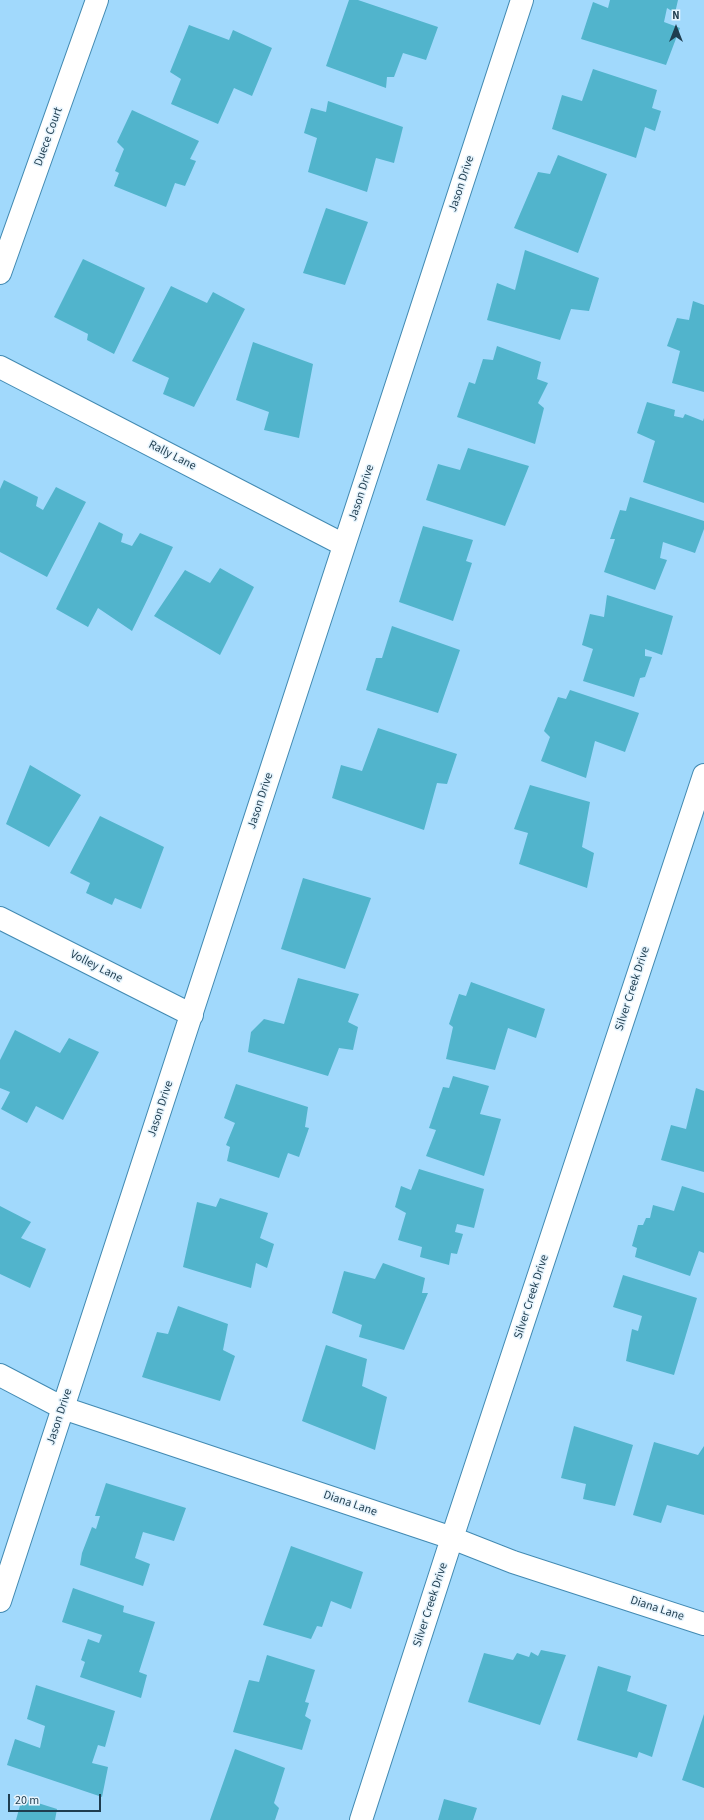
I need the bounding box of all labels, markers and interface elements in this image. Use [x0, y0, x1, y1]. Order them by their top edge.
north arrow [656, 8, 696, 48]
text: N [672, 8, 680, 23]
street label: Duece Court [32, 106, 66, 168]
street label: Jason Drive [446, 154, 478, 214]
street label: Rally Lane [146, 438, 198, 474]
street label: Jason Drive [346, 463, 378, 523]
street label: Jason Drive [245, 771, 277, 831]
street label: Silver Creek Drive [613, 945, 653, 1033]
street label: Volley Lane [67, 948, 125, 986]
street label: Jason Drive [145, 1079, 177, 1139]
street label: Silver Creek Drive [512, 1253, 552, 1341]
street label: Jason Drive [44, 1387, 76, 1447]
street label: Diana Lane [321, 1488, 379, 1520]
street label: Silver Creek Drive [411, 1561, 451, 1649]
street label: Diana Lane [628, 1594, 686, 1624]
scale bar [10, 1786, 103, 1812]
text: 20 m [15, 1792, 39, 1809]

